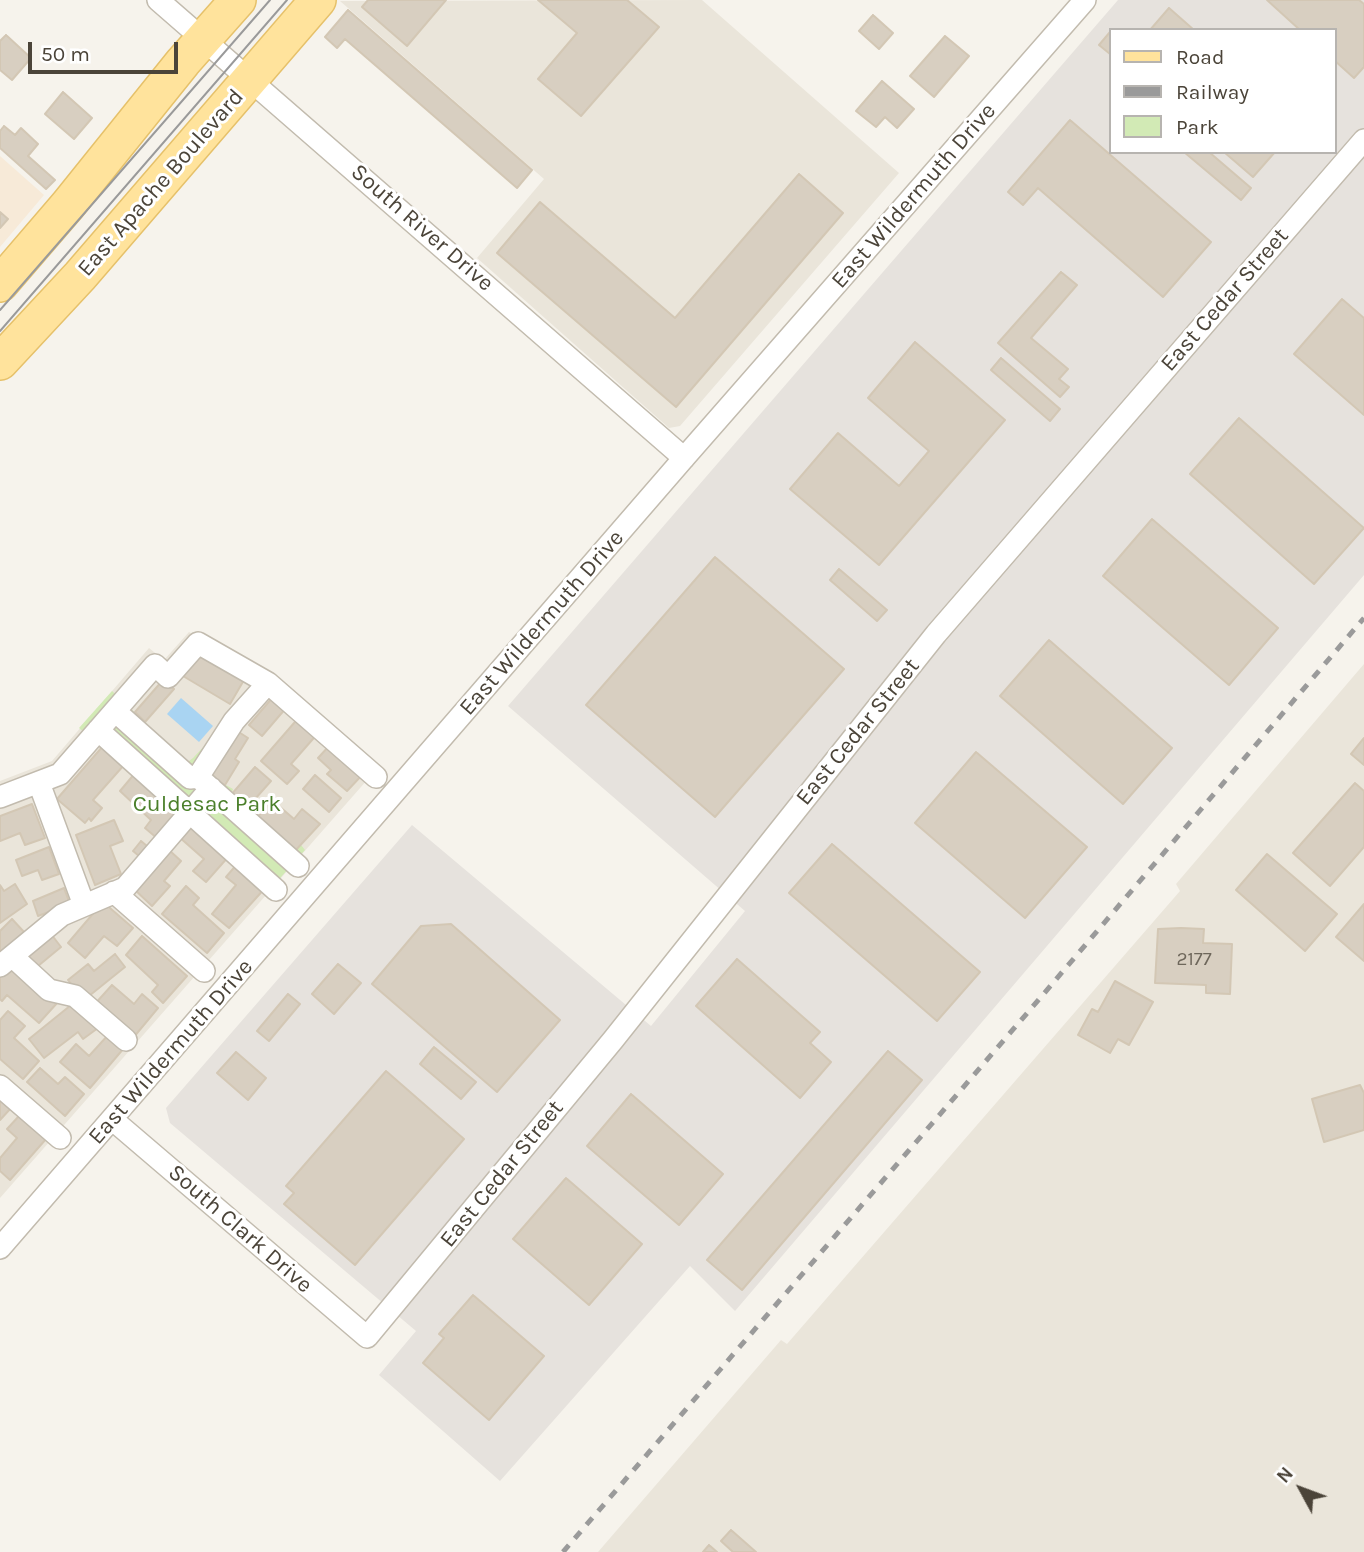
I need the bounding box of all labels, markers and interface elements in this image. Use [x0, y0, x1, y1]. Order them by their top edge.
scale bar [32, 28, 182, 72]
legend [1108, 28, 1336, 154]
text: 50 m [41, 42, 90, 66]
text: Road [1176, 45, 1224, 69]
text: Railway [1176, 80, 1249, 104]
street label: East Apache Boulevard [72, 84, 250, 282]
street label: East Wildermuth Drive [826, 98, 1002, 294]
text: Park [1176, 115, 1219, 139]
street label: South River Drive [345, 158, 499, 298]
street label: East Cedar Street [1155, 223, 1295, 377]
street label: East Wildermuth Drive [454, 525, 630, 721]
street label: East Cedar Street [790, 653, 926, 811]
park label: Culdesac Park [133, 790, 281, 818]
house number: 2177 [1176, 949, 1212, 971]
street label: East Wildermuth Drive [83, 954, 259, 1150]
street label: East Cedar Street [434, 1095, 570, 1253]
street label: South Clark Drive [162, 1159, 318, 1299]
north arrow [1266, 1454, 1336, 1524]
text: N [1272, 1463, 1298, 1488]

